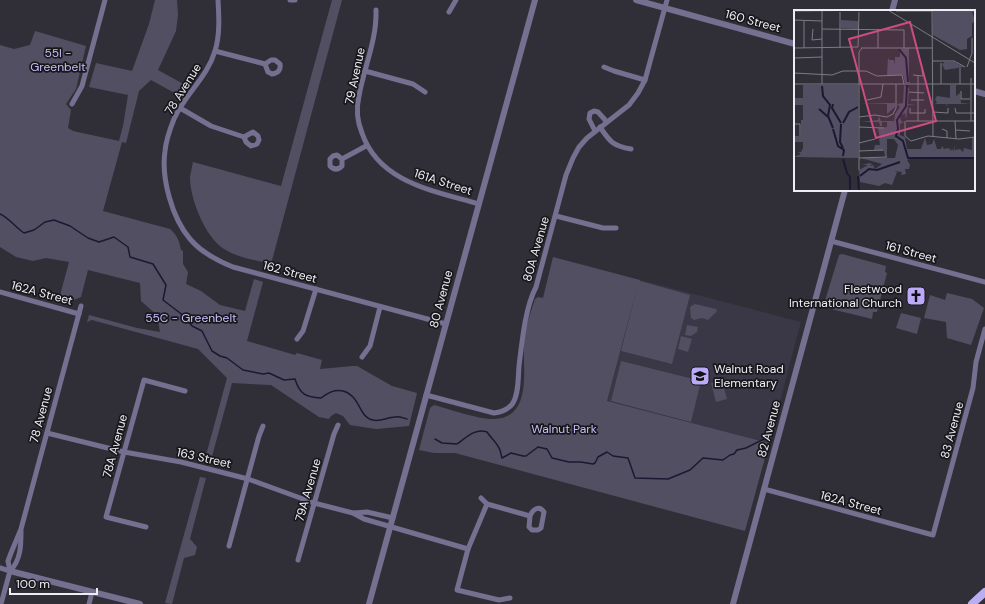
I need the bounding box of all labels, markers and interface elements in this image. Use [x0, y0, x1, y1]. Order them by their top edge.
street label: 160 Street [724, 6, 783, 36]
inset map [794, 10, 975, 191]
park label: 55I - Greenbelt [30, 45, 86, 75]
street label: 79 Avenue [341, 46, 369, 106]
street label: 78 Avenue [161, 60, 205, 118]
street label: 161A Street [412, 165, 474, 199]
street label: 80A Avenue [519, 214, 553, 283]
street label: 161 Street [884, 238, 939, 267]
street label: 162 Street [261, 257, 319, 287]
street label: 80 Avenue [426, 268, 456, 330]
street label: 162A Street [9, 277, 75, 309]
place label: Fleetwood International Church [789, 281, 902, 311]
church icon: Fleetwood International Church [905, 285, 927, 307]
park label: 55C - Greenbelt [145, 310, 237, 326]
place label: Walnut Road Elementary [714, 361, 784, 391]
school or university icon: Walnut Road Elementary [689, 365, 711, 387]
street label: 78 Avenue [26, 385, 56, 445]
street label: 82 Avenue [754, 399, 784, 459]
street label: 83 Avenue [937, 400, 967, 460]
street label: 78A Avenue [99, 412, 131, 480]
park label: Walnut Park [531, 421, 597, 437]
street label: 163 Street [175, 444, 233, 472]
street label: 79A Avenue [291, 456, 325, 523]
street label: 162A Street [818, 487, 884, 519]
scale bar [10, 570, 97, 596]
text: 100 m [16, 576, 50, 592]

